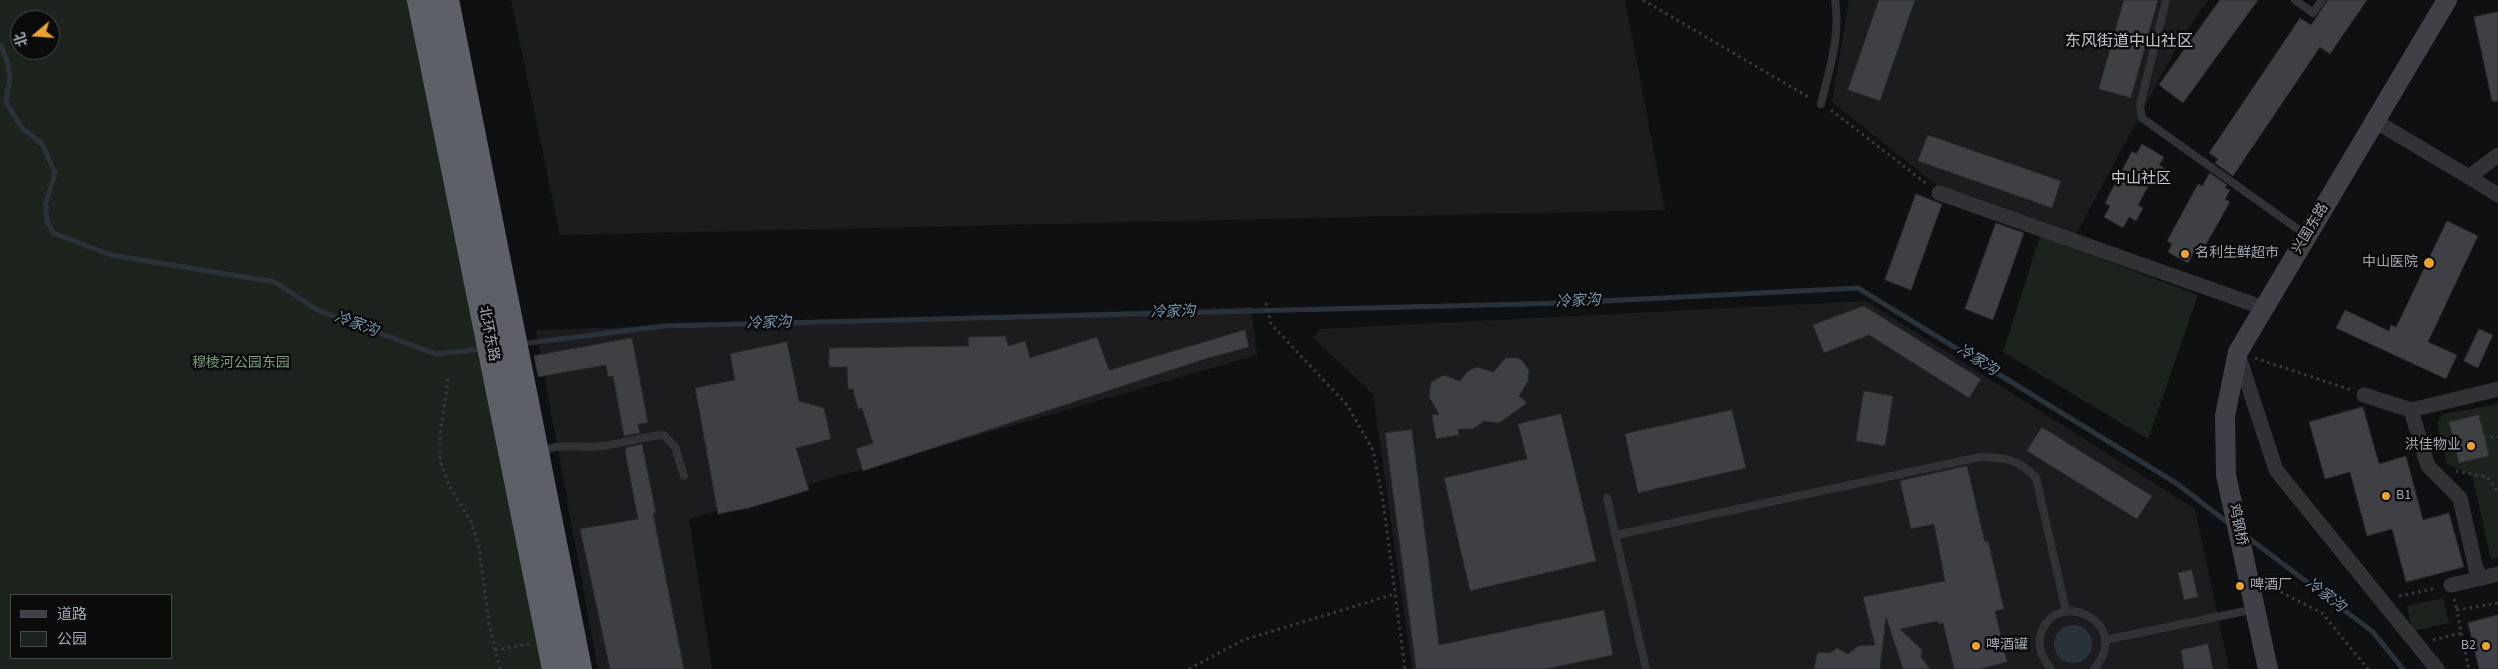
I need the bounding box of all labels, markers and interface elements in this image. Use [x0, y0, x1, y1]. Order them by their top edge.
north arrow [10, 10, 60, 60]
text: 北 [10, 30, 33, 49]
district label: 东风街道中山社区 [2065, 32, 2193, 52]
district label: 中山社区 [2111, 171, 2171, 189]
street label: 兴国东路 [2289, 201, 2333, 257]
place label: 名利生鲜超市 [2195, 246, 2279, 262]
marker: 名利生鲜超市 [2179, 248, 2191, 260]
place label: 中山医院 [2362, 255, 2418, 271]
marker: 中山医院 [2422, 256, 2436, 270]
water label: 冷家沟 [1555, 292, 1601, 312]
water label: 冷家沟 [1150, 303, 1196, 323]
street label: 北环东路 [474, 305, 502, 363]
water label: 冷家沟 [332, 309, 380, 341]
water label: 冷家沟 [746, 314, 792, 334]
water label: 冷家沟 [1953, 341, 2001, 381]
park label: 穆棱河公园东园 [192, 356, 290, 372]
place label: 洪佳物业 [2405, 438, 2461, 454]
marker: 洪佳物业 [2465, 440, 2477, 452]
place label: B1 [2396, 488, 2411, 504]
marker: B1 [2380, 490, 2392, 502]
street label: 鸡钢桥 [2224, 503, 2250, 547]
water label: 冷家沟 [2302, 575, 2348, 617]
place label: 啤酒厂 [2250, 578, 2292, 594]
marker: 啤酒厂 [2234, 580, 2246, 592]
legend [10, 594, 172, 659]
text: 道路 [57, 604, 87, 625]
text: 公园 [57, 629, 87, 650]
place label: 啤酒罐 [1986, 638, 2028, 654]
place label: B2 [2461, 638, 2476, 654]
marker: 啤酒罐 [1970, 640, 1982, 652]
marker: B2 [2480, 640, 2492, 652]

